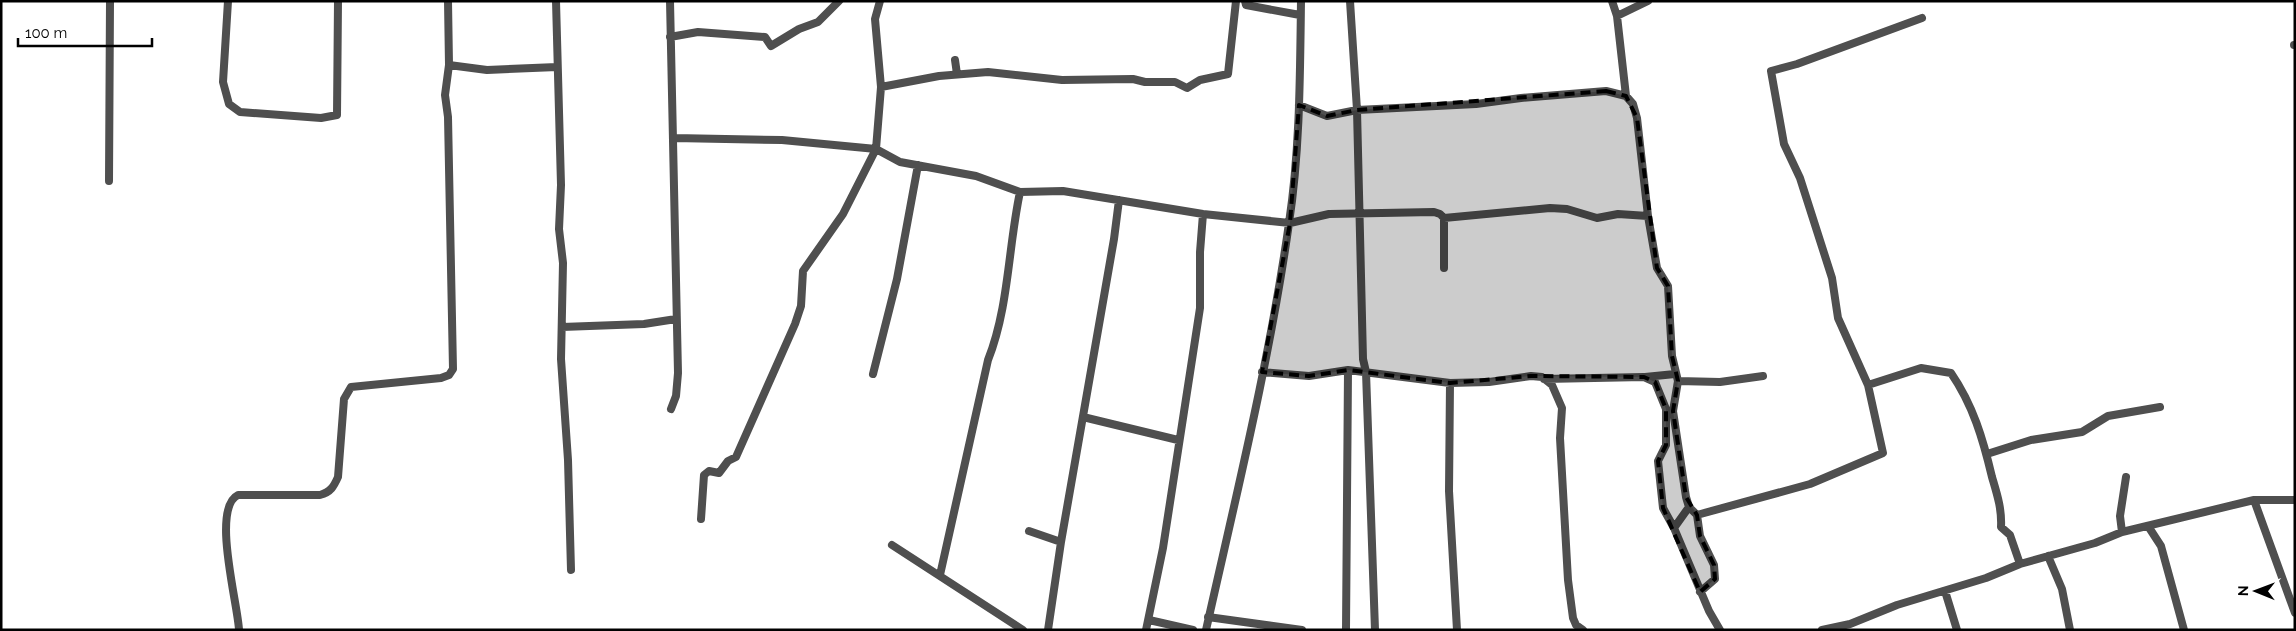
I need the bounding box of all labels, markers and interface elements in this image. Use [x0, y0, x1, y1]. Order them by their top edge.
scale bar [18, 15, 151, 47]
text: 100 m [25, 24, 67, 42]
north arrow [2231, 566, 2281, 616]
text: N [2235, 585, 2251, 596]

